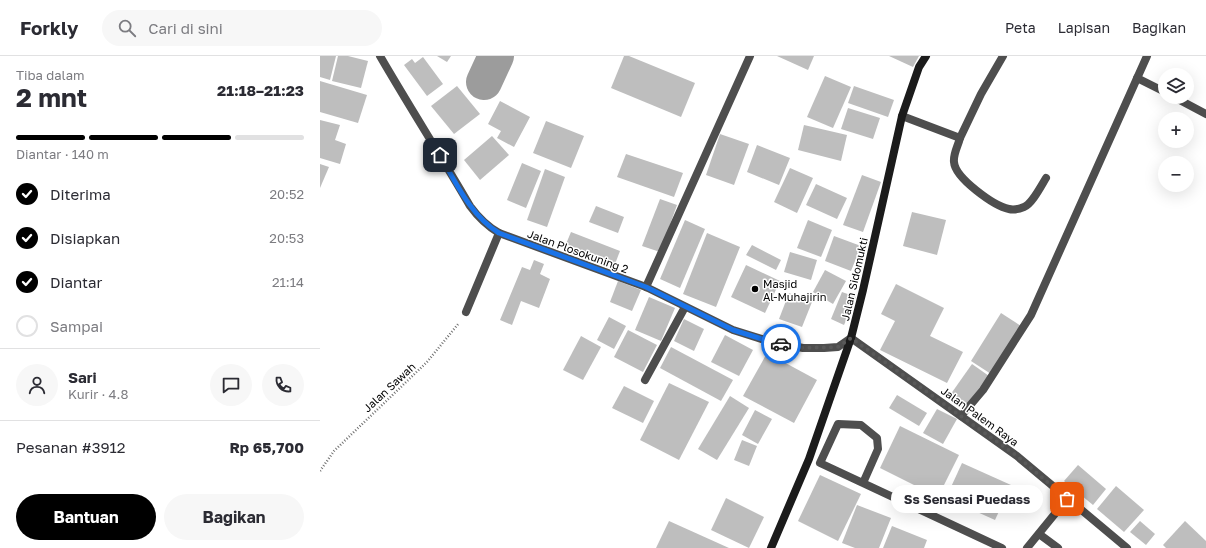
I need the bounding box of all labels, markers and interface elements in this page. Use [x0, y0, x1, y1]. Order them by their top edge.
search box [102, 10, 382, 46]
text: Forkly [20, 16, 78, 39]
icon: search [116, 17, 138, 39]
text: Cari di sini [148, 19, 223, 37]
text: Peta [1005, 19, 1036, 36]
text: Lapisan [1058, 19, 1110, 36]
text: Bagikan [1132, 19, 1186, 36]
text: Tiba dalam [16, 67, 84, 83]
map controls [1158, 68, 1194, 192]
button: layers [1158, 68, 1194, 104]
text: 21:18–21:23 [217, 81, 304, 99]
text: 2 mnt [16, 82, 87, 113]
button: + [1158, 112, 1194, 148]
pin [423, 138, 457, 172]
icon: home [429, 144, 451, 166]
text: Diantar · 140 m [16, 146, 109, 162]
button: − [1158, 156, 1194, 192]
icon: check [16, 183, 38, 205]
text: Diterima [50, 185, 111, 203]
text: 20:52 [269, 186, 304, 202]
icon: check [16, 227, 38, 249]
street label: Jalan Plosokuning 2 [526, 227, 630, 275]
text: Disiapkan [50, 229, 120, 247]
text: 20:53 [269, 230, 304, 246]
street label: Jalan Sidomukti [838, 236, 870, 322]
icon: check [16, 271, 38, 293]
text: Diantar [50, 273, 102, 291]
text: 21:14 [272, 274, 304, 290]
place label: Masjid Al-Muhajirin [763, 277, 826, 303]
marker: Masjid Al-Muhajirin [750, 284, 760, 294]
text: Sampai [50, 317, 103, 335]
courier [761, 324, 801, 364]
icon: car [770, 333, 792, 355]
street label: Jalan Sawah [360, 360, 418, 414]
button: person [16, 364, 58, 406]
button: chat [210, 364, 252, 406]
button: phone [262, 364, 304, 406]
text: Sari [68, 368, 97, 386]
street label: Jalan Palem Raya [939, 384, 1021, 448]
text: Kurir · 4.8 [68, 386, 128, 402]
text: Pesanan #3912 [16, 438, 126, 456]
text: Rp 65,700 [229, 438, 304, 456]
pin [1050, 482, 1084, 516]
callout: Ss Sensasi Puedass [891, 485, 1043, 513]
icon: bag [1056, 488, 1078, 510]
text: Ss Sensasi Puedass [904, 491, 1030, 507]
button: Bantuan [16, 494, 156, 540]
button: Bagikan [164, 494, 304, 540]

